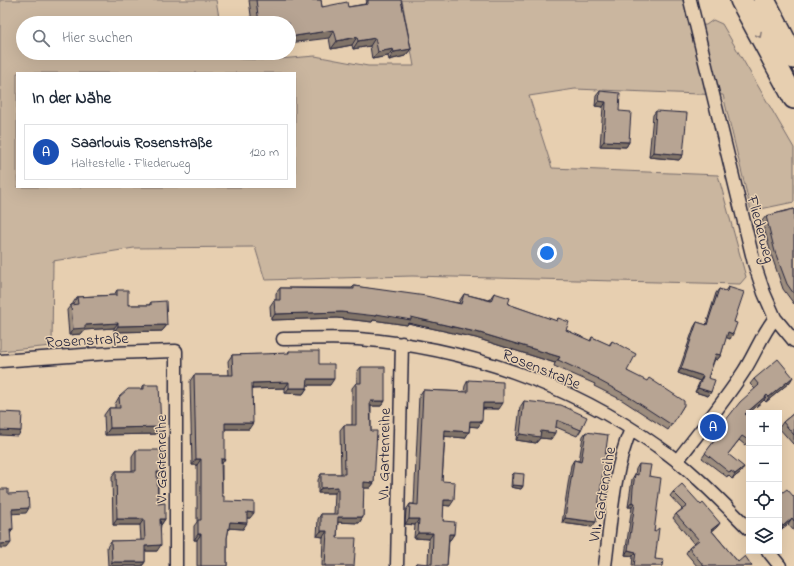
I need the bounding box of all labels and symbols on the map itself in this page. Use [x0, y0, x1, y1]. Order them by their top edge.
one-way arrow [755, 31, 762, 38]
street label: Fliederweg [739, 192, 781, 266]
your location [537, 243, 557, 263]
street label: Rosenstraße [45, 327, 130, 355]
street label: Rosenstraße [498, 343, 585, 397]
street label: VI. Gartenreihe [372, 407, 398, 501]
pin: A [700, 412, 726, 442]
street label: V. Gartenreihe [150, 414, 174, 504]
street label: VII. Gartenreihe [583, 444, 623, 545]

